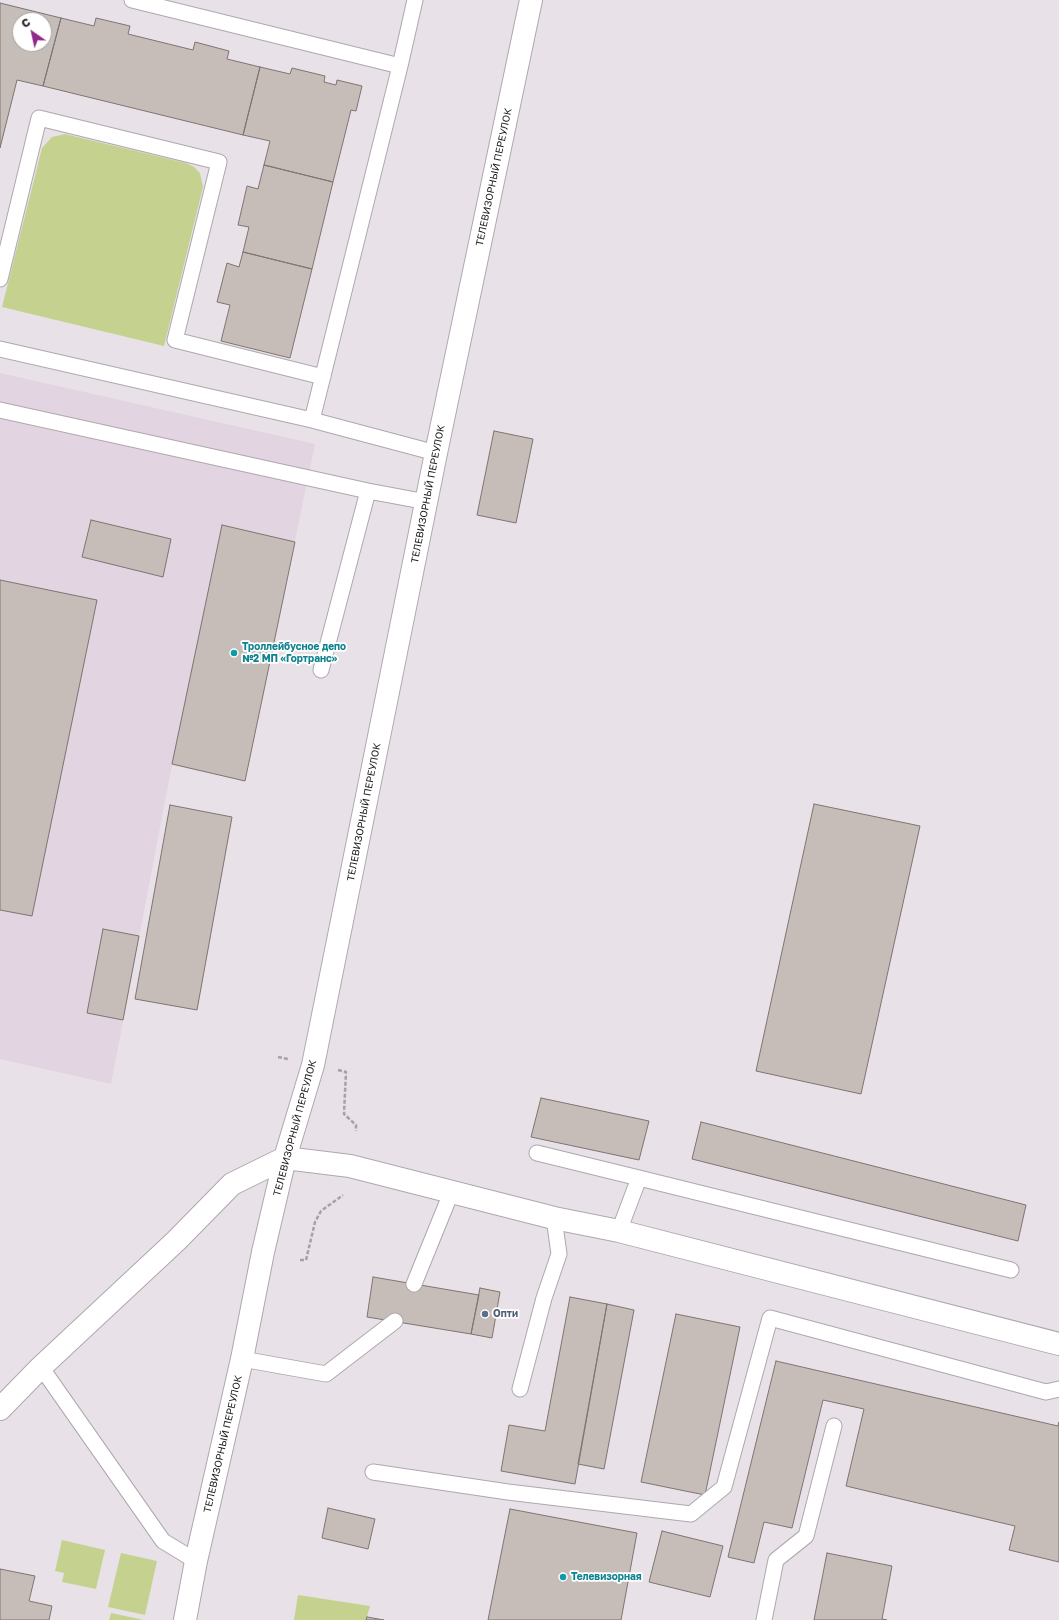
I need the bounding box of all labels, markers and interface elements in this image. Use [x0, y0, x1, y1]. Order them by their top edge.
north arrow [12, 12, 52, 52]
text: С [19, 15, 32, 30]
street label: ТЕЛЕВИЗОРНЫЙ ПЕРЕУЛОК [474, 107, 514, 247]
street label: ТЕЛЕВИЗОРНЫЙ ПЕРЕУЛОК [409, 424, 447, 564]
place label: Троллейбусное депо №2 МП «Гортранс» [242, 641, 346, 664]
marker: Троллейбусное депо №2 МП «Гортранс» [229, 648, 239, 658]
street label: ТЕЛЕВИЗОРНЫЙ ПЕРЕУЛОК [345, 742, 383, 882]
street label: ТЕЛЕВИЗОРНЫЙ ПЕРЕУЛОК [271, 1058, 319, 1198]
place label: Опти [493, 1308, 518, 1320]
marker: Опти [480, 1309, 490, 1319]
street label: ТЕЛЕВИЗОРНЫЙ ПЕРЕУЛОК [201, 1374, 245, 1514]
place label: Телевизорная [571, 1571, 642, 1583]
marker: Телевизорная [558, 1572, 568, 1582]

